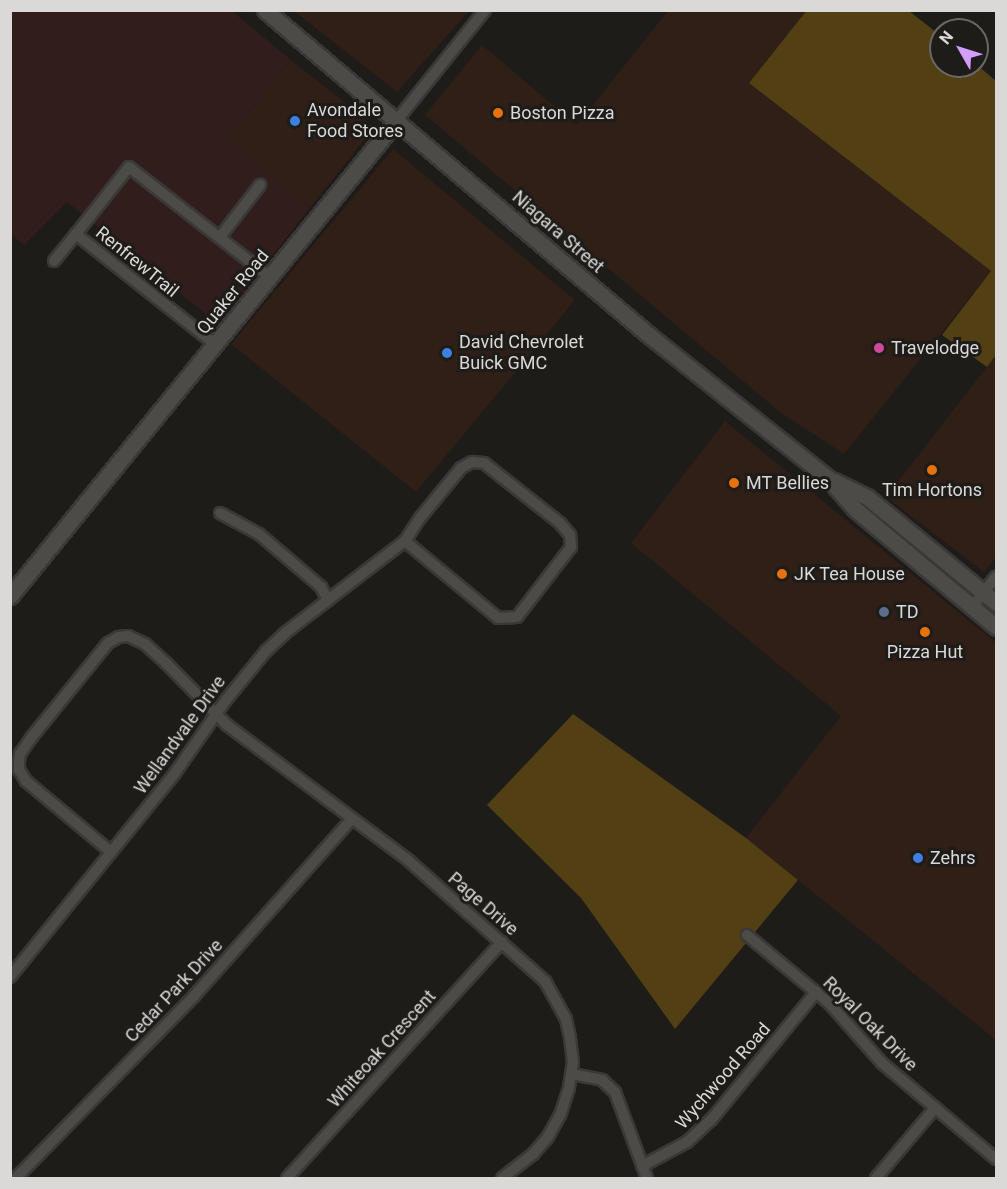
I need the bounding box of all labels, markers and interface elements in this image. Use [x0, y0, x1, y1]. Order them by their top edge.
north arrow [929, 18, 989, 78]
text: N [935, 27, 957, 48]
place label: Avondale Food Stores [307, 100, 403, 142]
place label: Boston Pizza [510, 102, 615, 124]
marker: Boston Pizza [491, 106, 505, 120]
marker: Avondale Food Stores [288, 114, 302, 128]
street label: Niagara Street [508, 186, 608, 278]
street label: RenfrewTrail [91, 222, 183, 302]
street label: Quaker Road [192, 245, 274, 339]
place label: David Chevrolet Buick GMC [459, 332, 584, 374]
place label: Travelodge [891, 337, 979, 359]
marker: Travelodge [872, 341, 886, 355]
marker: David Chevrolet Buick GMC [440, 346, 454, 360]
marker: Tim Hortons [925, 463, 939, 477]
place label: MT Bellies [746, 472, 829, 494]
marker: MT Bellies [727, 476, 741, 490]
place label: Tim Hortons [882, 479, 982, 501]
place label: JK Tea House [794, 563, 905, 585]
marker: JK Tea House [775, 567, 789, 581]
place label: TD [896, 601, 919, 623]
marker: TD [877, 605, 891, 619]
marker: Pizza Hut [918, 625, 932, 639]
place label: Pizza Hut [887, 641, 963, 663]
street label: Wellandvale Drive [130, 672, 230, 798]
place label: Zehrs [930, 847, 975, 869]
marker: Zehrs [911, 851, 925, 865]
street label: Page Drive [444, 868, 522, 940]
street label: Cedar Park Drive [121, 935, 227, 1047]
street label: Royal Oak Drive [818, 972, 922, 1076]
street label: Whiteoak Crescent [324, 986, 440, 1112]
street label: Wychwood Road [671, 1018, 775, 1134]

